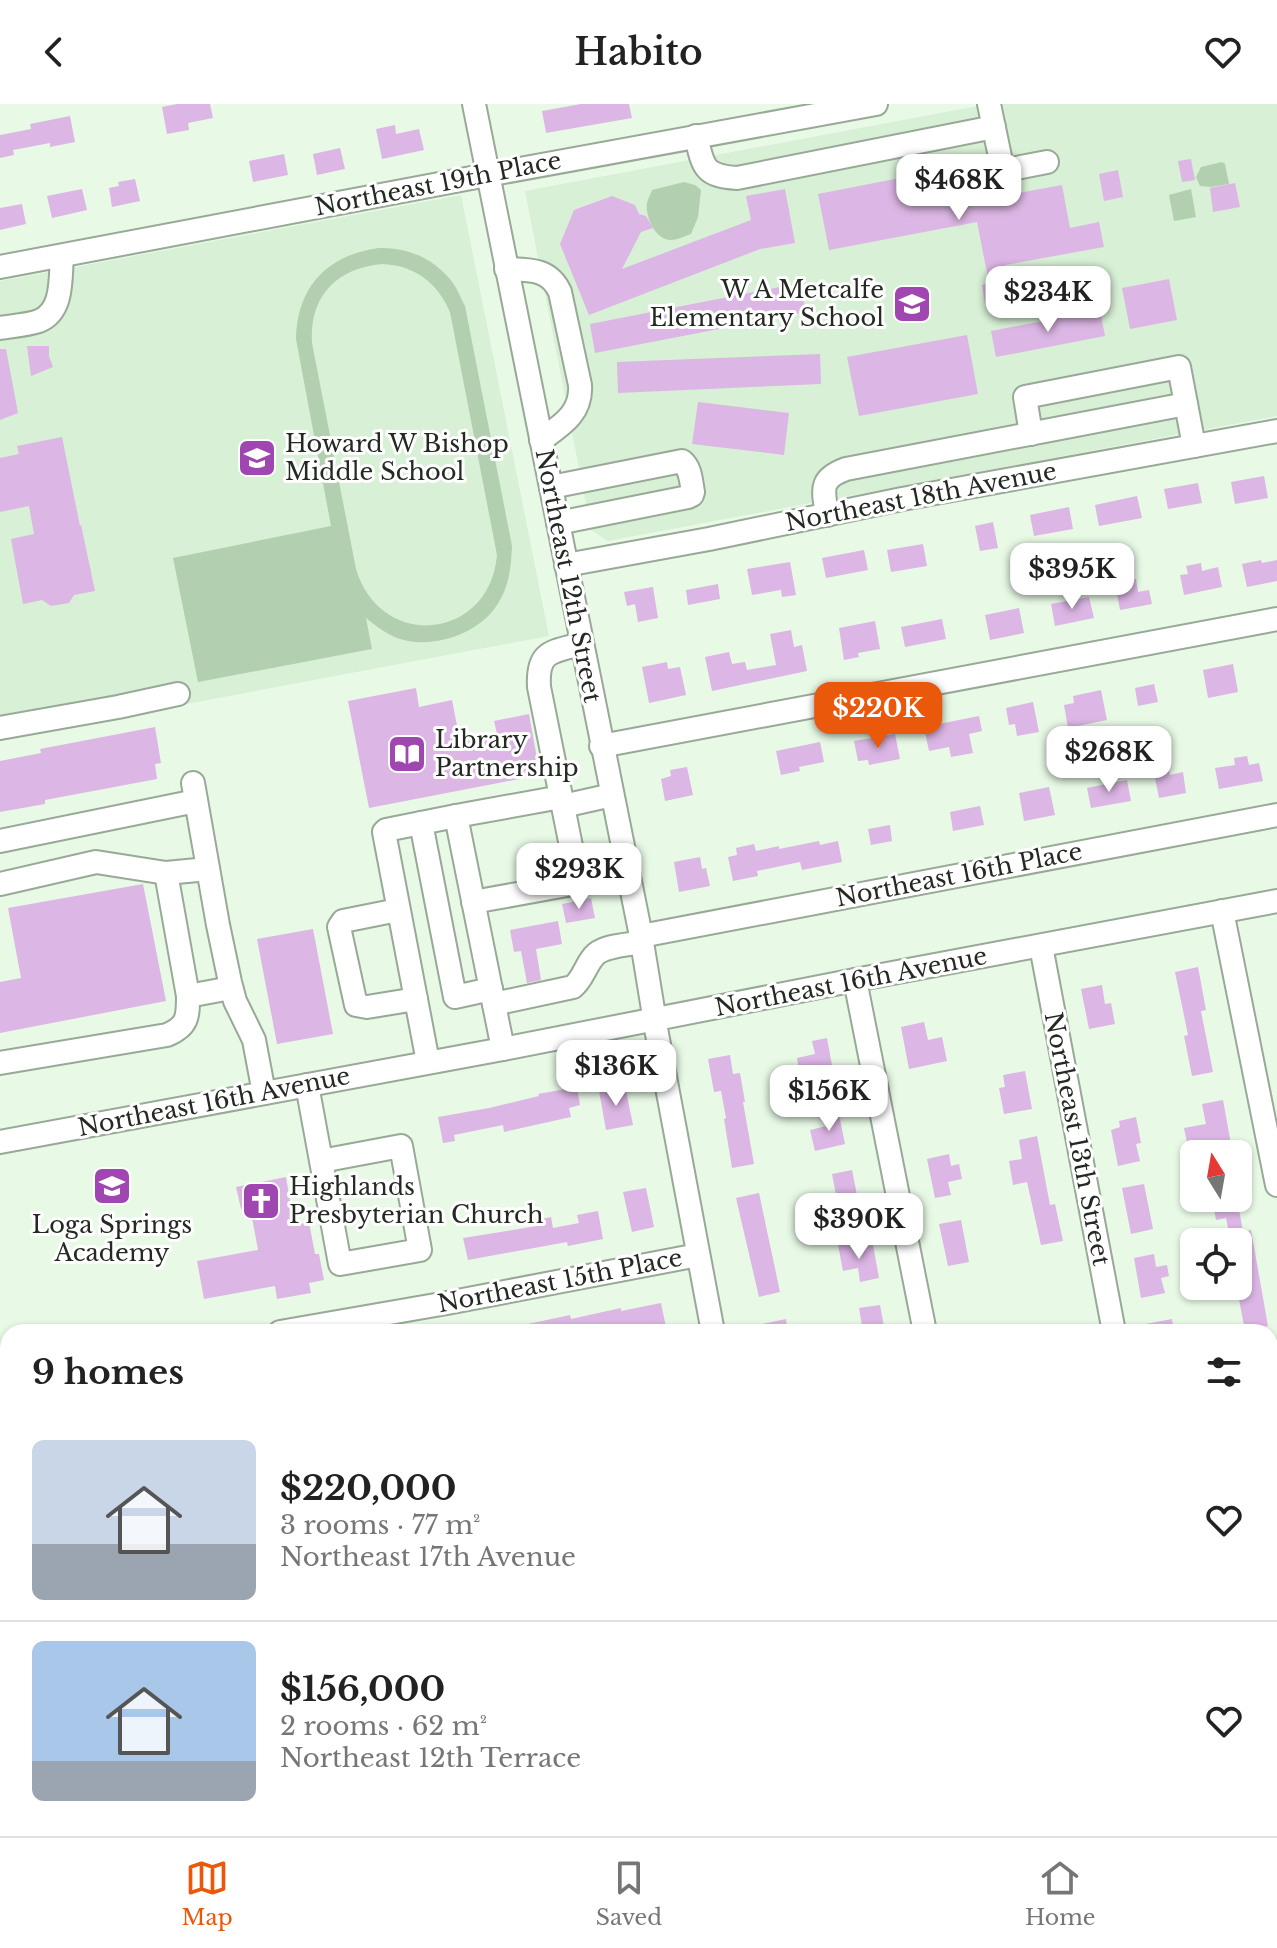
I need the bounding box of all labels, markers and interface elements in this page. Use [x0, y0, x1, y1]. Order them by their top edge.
icon: back [32, 30, 76, 74]
text: Habito [574, 30, 703, 75]
icon: heart [1201, 30, 1245, 74]
street label: Northeast 19th Place [312, 145, 564, 222]
pin: $468K [903, 154, 1015, 222]
text: $468K [914, 164, 1004, 196]
pin: $234K [992, 266, 1104, 334]
place label: W A Metcalfe Elementary School [650, 275, 884, 332]
text: $234K [1004, 276, 1092, 308]
school or university icon: W A Metcalfe Elementary School [891, 283, 933, 325]
place label: Howard W Bishop Middle School [285, 429, 509, 486]
school or university icon: Howard W Bishop Middle School [236, 437, 278, 479]
street label: Northeast 12th Street [530, 447, 607, 705]
street label: Northeast 18th Avenue [783, 456, 1059, 537]
pin: $395K [1016, 543, 1128, 611]
text: $395K [1028, 553, 1116, 585]
pin: $220K [822, 682, 934, 750]
text: $220K [832, 692, 924, 724]
place label: Library Partnership [435, 725, 579, 782]
pin: $268K [1053, 726, 1165, 794]
library icon: Library Partnership [386, 733, 428, 775]
text: $268K [1064, 736, 1154, 768]
street label: Northeast 16th Place [833, 836, 1085, 913]
pin: $293K [523, 843, 635, 911]
text: $293K [534, 853, 624, 885]
street label: Northeast 16th Avenue [712, 941, 989, 1022]
street label: Northeast 13th Street [1039, 1010, 1116, 1268]
pin: $136K [560, 1040, 672, 1108]
text: $136K [574, 1050, 658, 1082]
street label: Northeast 16th Avenue [75, 1061, 352, 1142]
pin: $156K [773, 1065, 885, 1133]
text: $156K [788, 1075, 870, 1107]
north arrow [1180, 1140, 1252, 1212]
map controls [1180, 1140, 1252, 1300]
school or university icon: Loga Springs Academy [91, 1165, 133, 1207]
place label: Highlands Presbyterian Church [289, 1172, 544, 1229]
church icon: Highlands Presbyterian Church [240, 1180, 282, 1222]
pin: $390K [803, 1193, 915, 1261]
text: $390K [813, 1203, 905, 1235]
place label: Loga Springs Academy [32, 1210, 192, 1267]
button: locate [1180, 1228, 1252, 1300]
street label: Northeast 15th Place [435, 1243, 685, 1318]
icon: filters [1202, 1350, 1246, 1394]
text: 9 homes [32, 1351, 184, 1393]
text: $220,000 [280, 1467, 456, 1509]
icon: home [96, 1472, 192, 1568]
icon: heart [1202, 1498, 1246, 1542]
text: 3 rooms · 77 m² [280, 1509, 481, 1541]
text: Northeast 17th Avenue [280, 1541, 576, 1573]
text: $156,000 [280, 1668, 445, 1710]
icon: home [96, 1673, 192, 1769]
icon: heart [1202, 1699, 1246, 1743]
text: 2 rooms · 62 m² [280, 1710, 487, 1742]
text: Northeast 12th Terrace [280, 1742, 581, 1774]
tab: Map [182, 1856, 233, 1931]
tab: Saved [596, 1856, 662, 1931]
tab: Home [1025, 1856, 1095, 1931]

